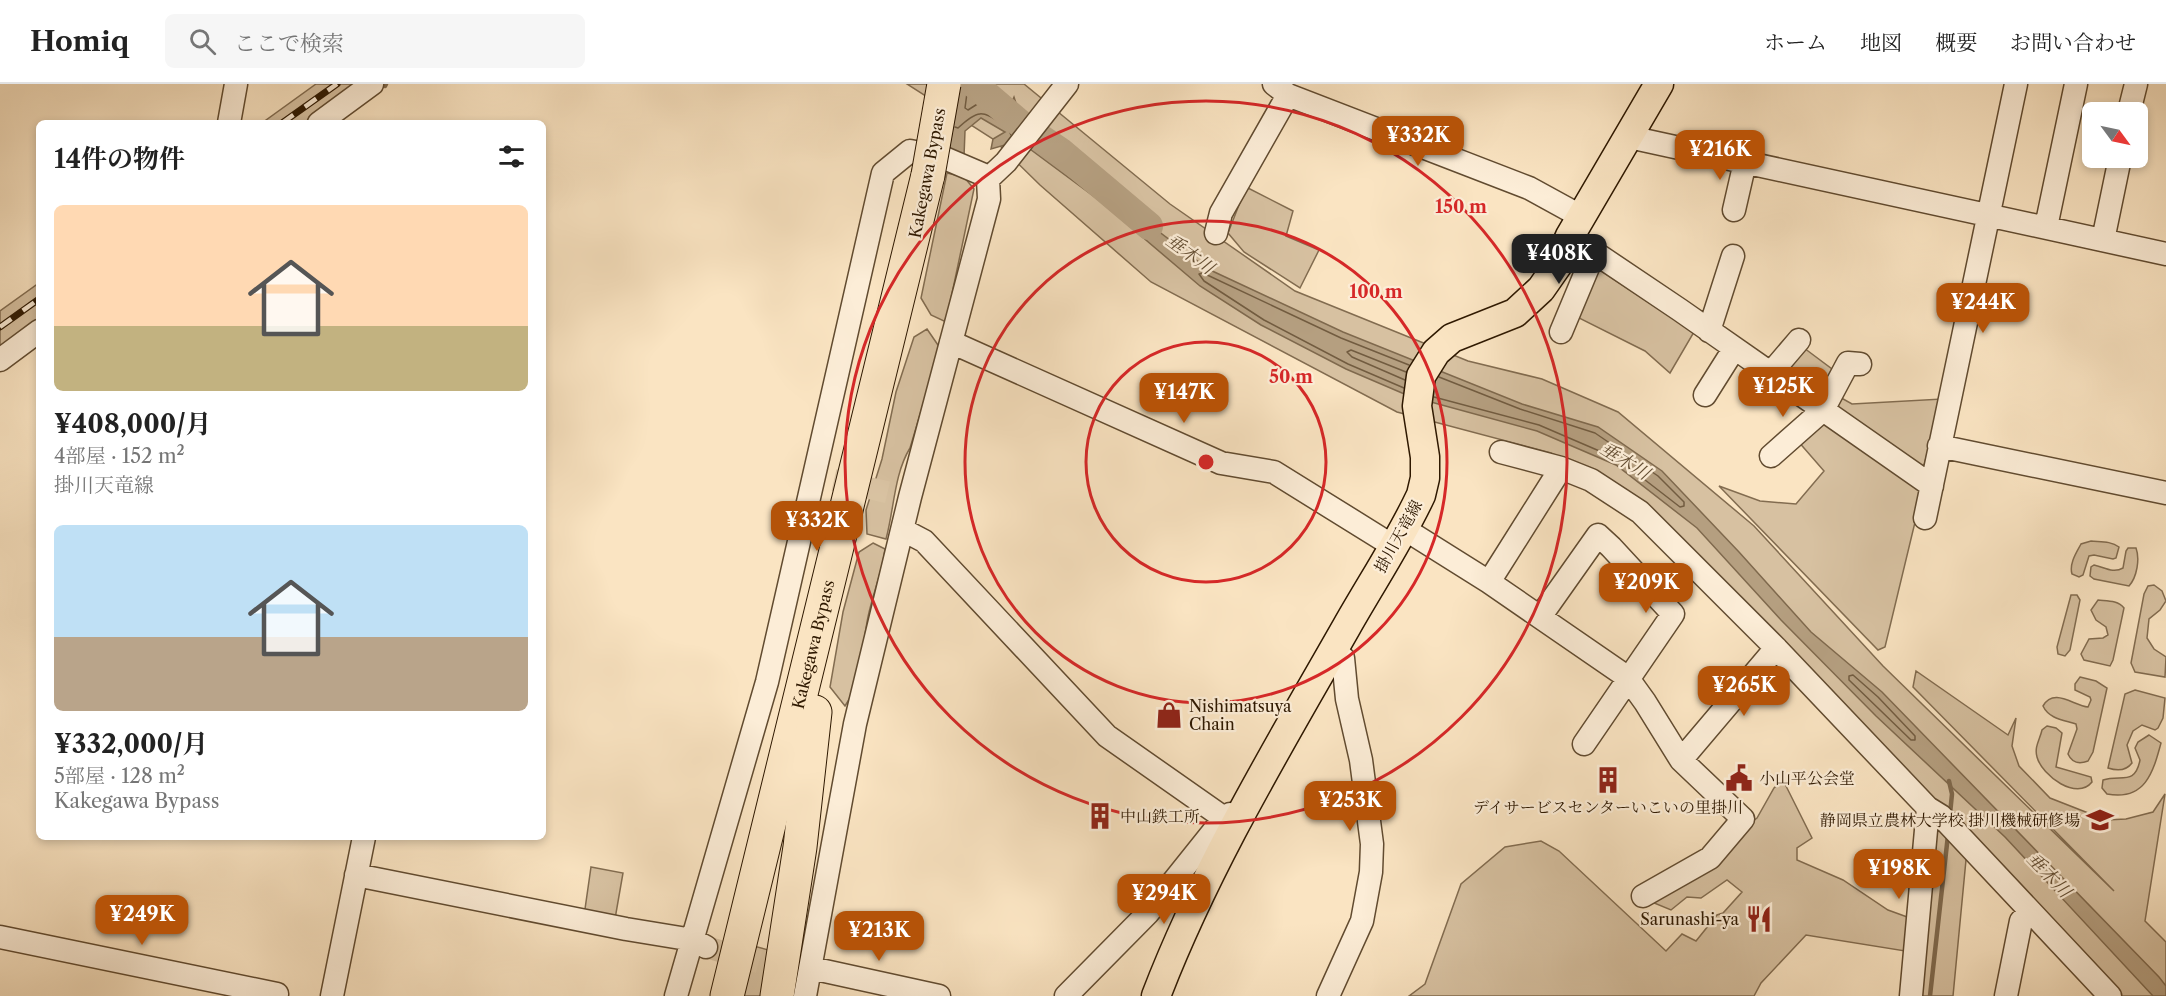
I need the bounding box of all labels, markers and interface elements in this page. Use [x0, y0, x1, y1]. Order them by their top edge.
search box [165, 14, 585, 68]
text: Homiq [30, 24, 129, 58]
icon: search [186, 25, 219, 58]
text: ここで検索 [234, 30, 344, 57]
text: ホーム [1764, 30, 1827, 55]
text: 地図 [1860, 30, 1902, 55]
text: 概要 [1935, 30, 1977, 55]
text: お問い合わせ [2010, 30, 2136, 55]
north arrow [2082, 102, 2148, 168]
map controls [2082, 102, 2148, 168]
street label: Kakegawa Bypass [905, 106, 949, 240]
pin: ¥332K [1376, 116, 1460, 167]
text: ¥332K [1386, 123, 1450, 147]
pin: ¥216K [1678, 130, 1762, 181]
text: ¥216K [1689, 137, 1751, 161]
icon: filters [495, 140, 528, 173]
text: 14件の物件 [54, 143, 185, 175]
text: 150 m [1435, 196, 1487, 218]
water label: 垂木川 [1162, 229, 1220, 280]
pin: ¥408K [1517, 234, 1601, 285]
text: ¥408K [1526, 241, 1592, 265]
icon: home [237, 244, 345, 352]
text: 100 m [1349, 281, 1403, 303]
pin: ¥244K [1941, 283, 2025, 334]
text: ¥244K [1950, 290, 2016, 314]
text: 50 m [1269, 366, 1313, 388]
pin: ¥125K [1741, 367, 1825, 418]
pin: ¥147K [1142, 373, 1226, 424]
text: ¥125K [1752, 374, 1814, 398]
text: ¥147K [1154, 380, 1214, 404]
text: ¥408,000/月 [54, 408, 212, 440]
water label: 垂木川 [1596, 437, 1655, 486]
text: 4部屋 · 152 m² [54, 444, 185, 468]
centre of rings [1196, 452, 1216, 472]
text: 掛川天竜線 [54, 473, 154, 497]
street label: 掛川天竜線 [1370, 496, 1426, 576]
pin: ¥332K [775, 501, 859, 552]
text: ¥332K [785, 508, 849, 532]
pin: ¥209K [1604, 563, 1688, 614]
icon: home [237, 564, 345, 672]
text: ¥209K [1613, 570, 1679, 594]
street label: Kakegawa Bypass [788, 578, 839, 711]
pin: ¥265K [1702, 666, 1786, 717]
text: ¥265K [1712, 673, 1776, 697]
place label: Nishimatsuya Chain [1189, 696, 1292, 734]
shop icon: Nishimatsuya Chain [1154, 700, 1184, 730]
text: ¥332,000/月 [54, 728, 208, 760]
public building icon: 小山平公会堂 [1724, 763, 1754, 793]
text: 5部屋 · 128 m² [54, 764, 185, 788]
building icon: デイサービスセンターいこいの里掛川 [1593, 765, 1623, 795]
place label: 小山平公会堂 [1759, 768, 1855, 788]
pin: ¥253K [1308, 781, 1392, 832]
text: ¥253K [1318, 788, 1382, 812]
text: Kakegawa Bypass [54, 789, 219, 813]
place label: デイサービスセンターいこいの里掛川 [1473, 797, 1743, 817]
building icon: 中山鉄工所 [1085, 801, 1115, 831]
school or university icon: 静岡県立農林大学校 掛川機械研修場 [2085, 805, 2115, 835]
place label: 中山鉄工所 [1120, 806, 1200, 826]
place label: 静岡県立農林大学校 掛川機械研修場 [1820, 810, 2080, 830]
water label: 垂木川 [2022, 848, 2077, 904]
pin: ¥198K [1857, 849, 1941, 900]
text: ¥198K [1868, 856, 1930, 880]
pin: ¥294K [1122, 874, 1206, 925]
text: ¥294K [1131, 881, 1197, 905]
pin: ¥249K [100, 895, 184, 946]
text: ¥249K [109, 902, 175, 926]
restaurant icon: Sarunashi-ya [1744, 904, 1774, 934]
place label: Sarunashi-ya [1640, 909, 1740, 929]
pin: ¥213K [837, 911, 921, 962]
text: ¥213K [848, 918, 910, 942]

